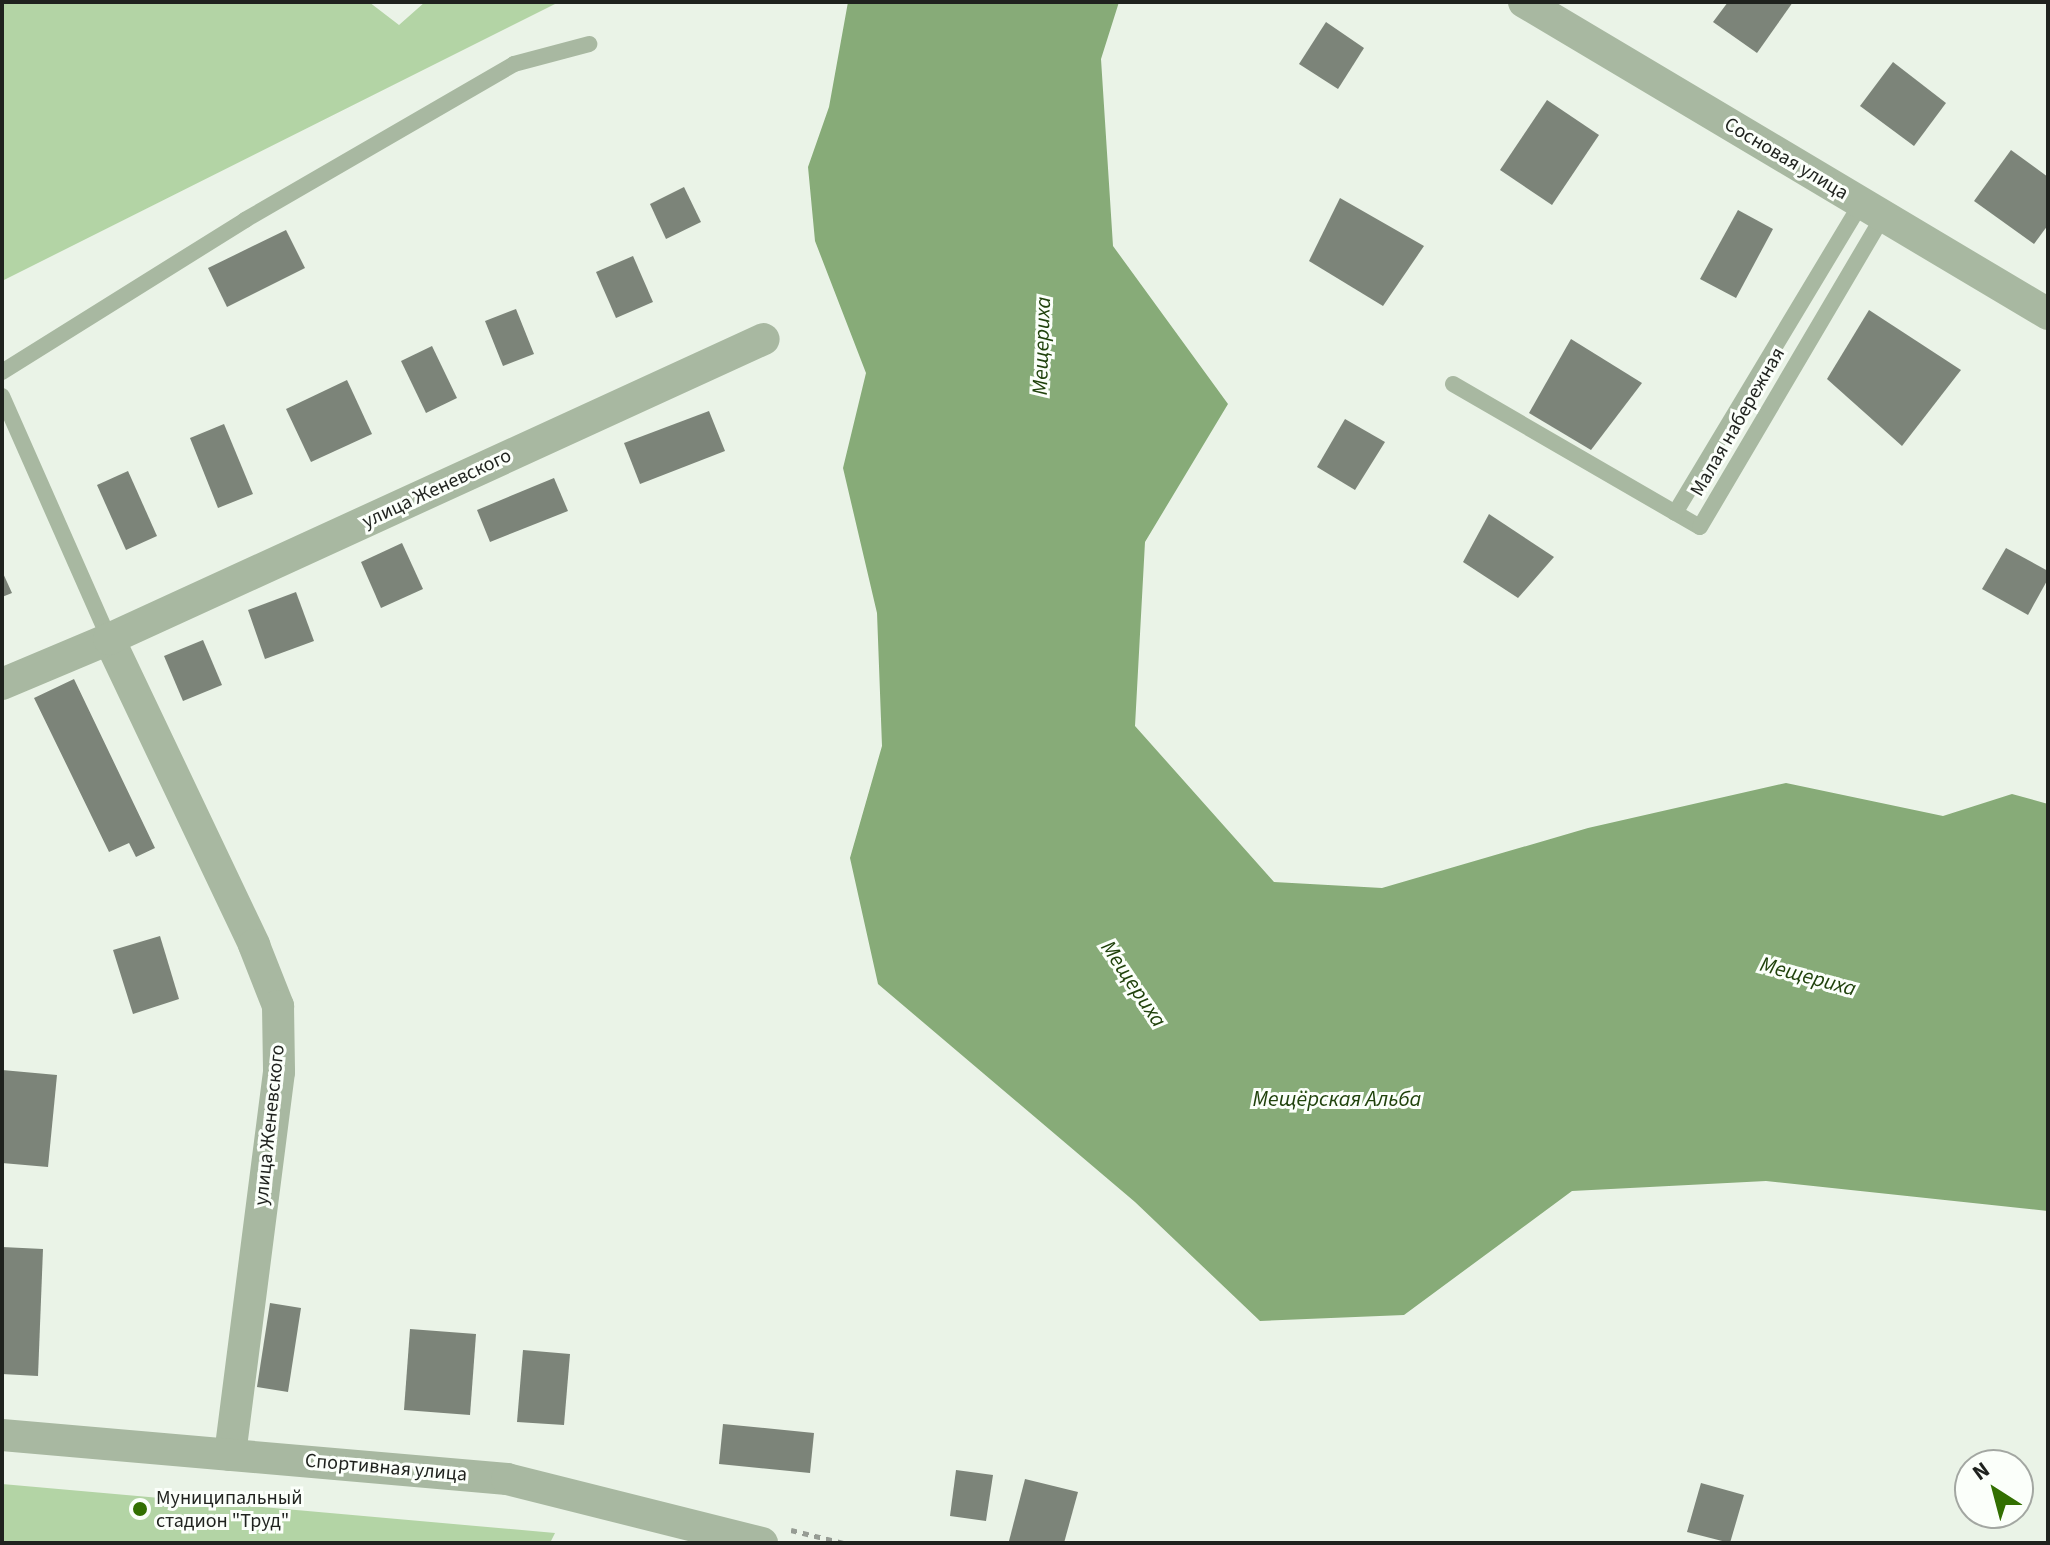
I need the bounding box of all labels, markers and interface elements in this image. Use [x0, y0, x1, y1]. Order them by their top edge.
street label: Сосновая улица [1720, 113, 1852, 205]
water label: Мещериха [1027, 296, 1057, 396]
street label: Малая набережная [1686, 343, 1790, 501]
street label: улица Женевского [359, 444, 515, 534]
water label: Мещериха [1094, 936, 1172, 1032]
water label: Мещериха [1757, 951, 1859, 1003]
street label: улица Женевского [250, 1043, 290, 1207]
water label: Мещёрская Альба [1253, 1087, 1421, 1113]
street label: Спортивная улица [304, 1449, 468, 1487]
north arrow [1954, 1449, 2034, 1529]
text: N [1966, 1454, 1996, 1488]
place label: Муниципальный стадион "Труд" [156, 1486, 302, 1533]
marker: Муниципальный стадион "Труд" [131, 1500, 149, 1518]

